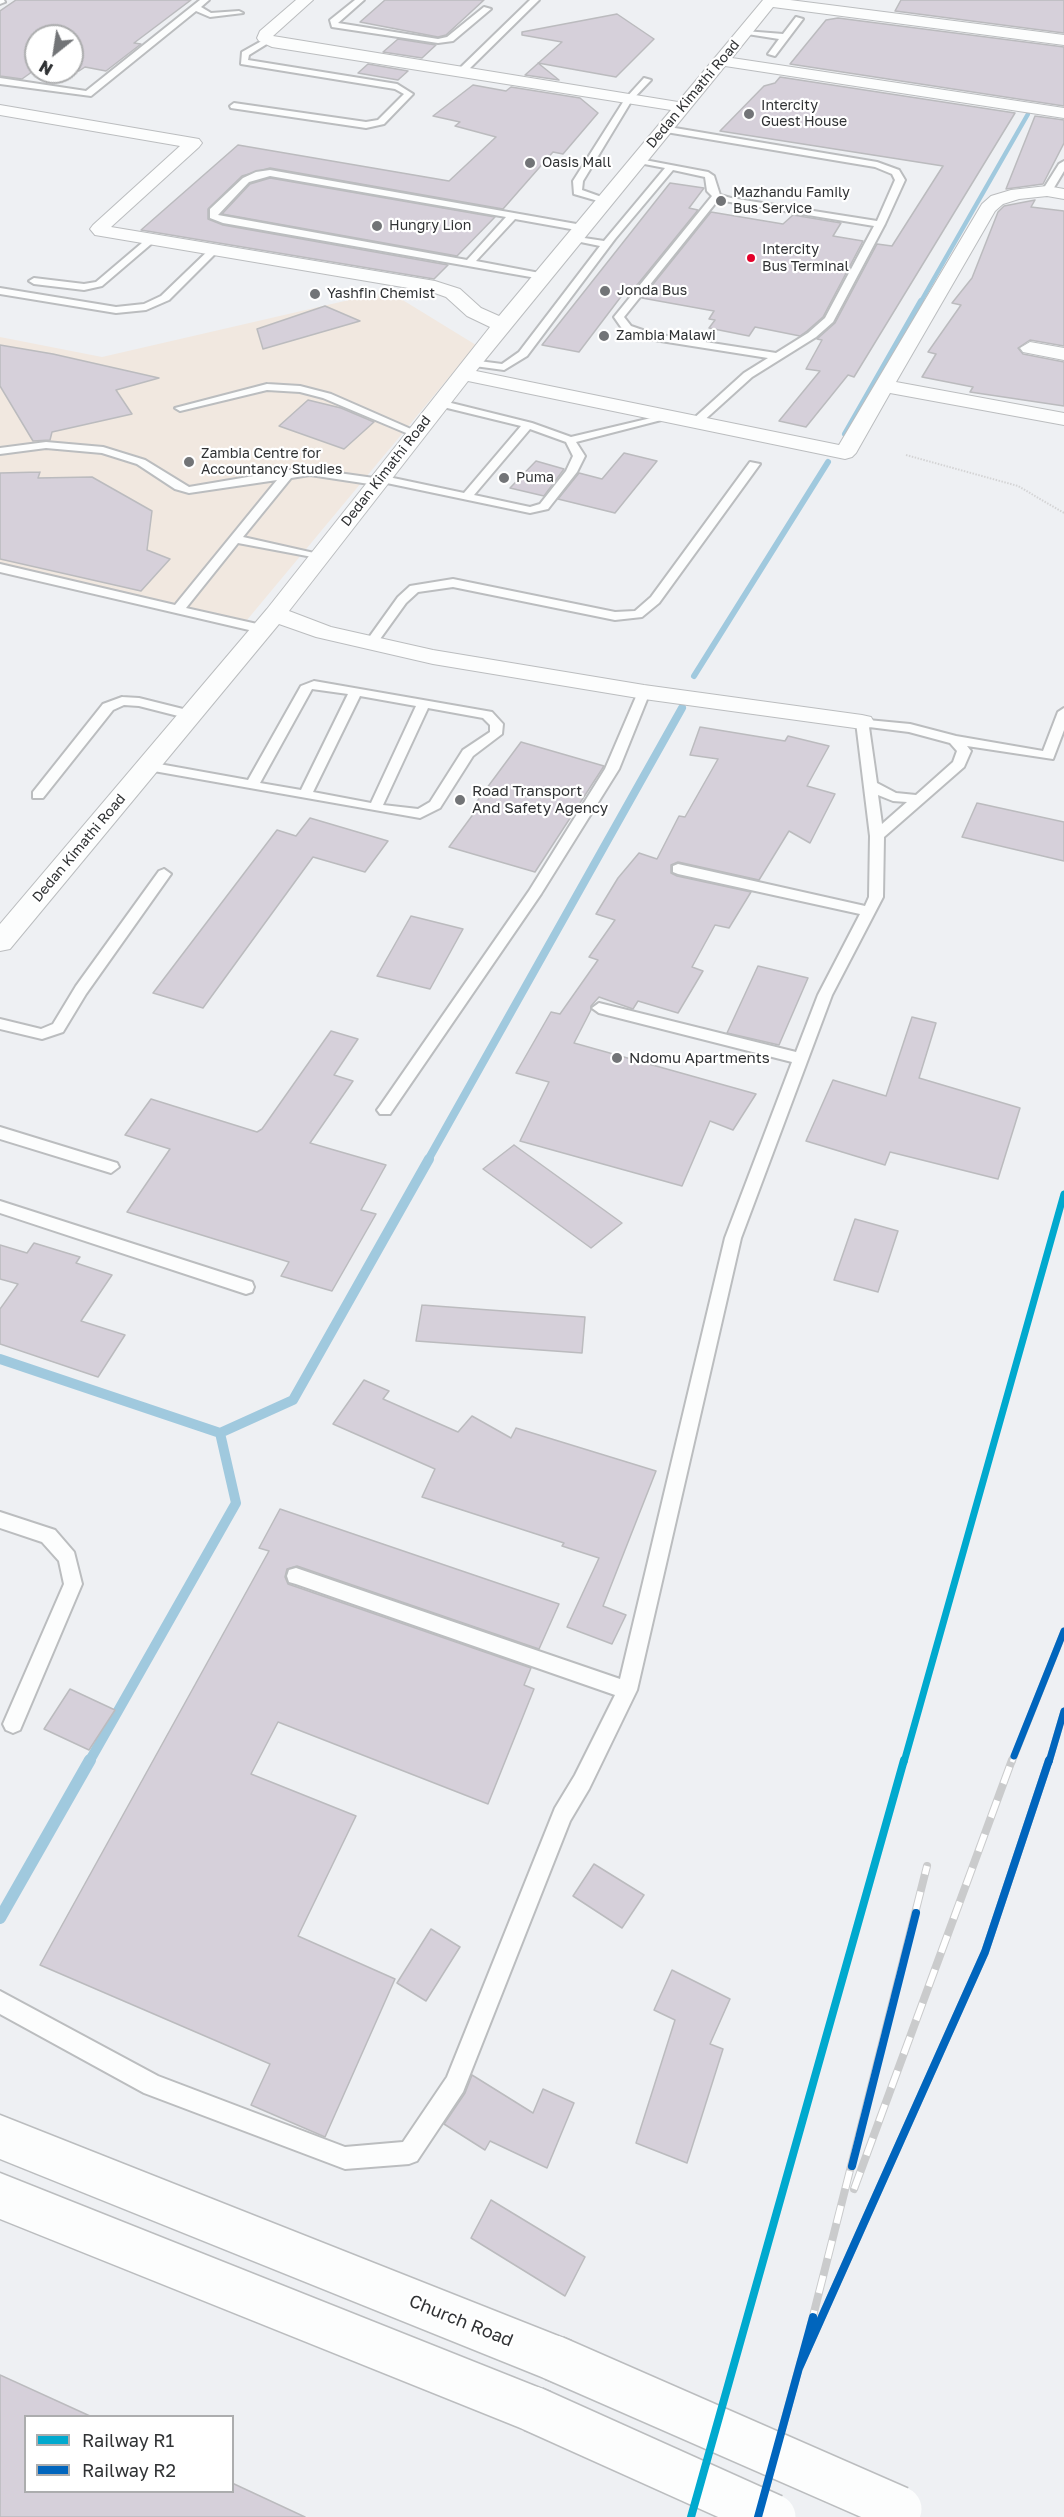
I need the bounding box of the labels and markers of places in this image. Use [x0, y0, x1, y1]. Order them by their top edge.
place label: Intercity Guest House [761, 98, 847, 130]
marker: Intercity Guest House [742, 107, 756, 121]
place label: Oasis Mall [542, 155, 611, 171]
marker: Oasis Mall [523, 156, 537, 170]
place label: Mazhandu Family Bus Service [733, 185, 850, 218]
marker: Mazhandu Family Bus Service [714, 194, 728, 208]
place label: Hungry Lion [389, 218, 471, 234]
marker: Hungry Lion [370, 219, 384, 233]
place label: Intercity Bus Terminal [762, 242, 849, 274]
marker: Intercity Bus Terminal [745, 252, 757, 264]
place label: Jonda Bus [617, 283, 687, 299]
marker: Jonda Bus [598, 284, 612, 298]
place label: Yashfin Chemist [327, 286, 435, 302]
marker: Yashfin Chemist [308, 287, 322, 301]
place label: Zambia Malawi [616, 328, 716, 344]
marker: Zambia Malawi [597, 329, 611, 343]
place label: Zambia Centre for Accountancy Studies [201, 446, 342, 478]
marker: Zambia Centre for Accountancy Studies [182, 455, 196, 469]
place label: Puma [516, 470, 554, 486]
marker: Puma [497, 471, 511, 485]
place label: Road Transport And Safety Agency [472, 782, 608, 817]
marker: Road Transport And Safety Agency [453, 793, 467, 807]
place label: Ndomu Apartments [629, 1049, 770, 1067]
marker: Ndomu Apartments [610, 1051, 624, 1065]

